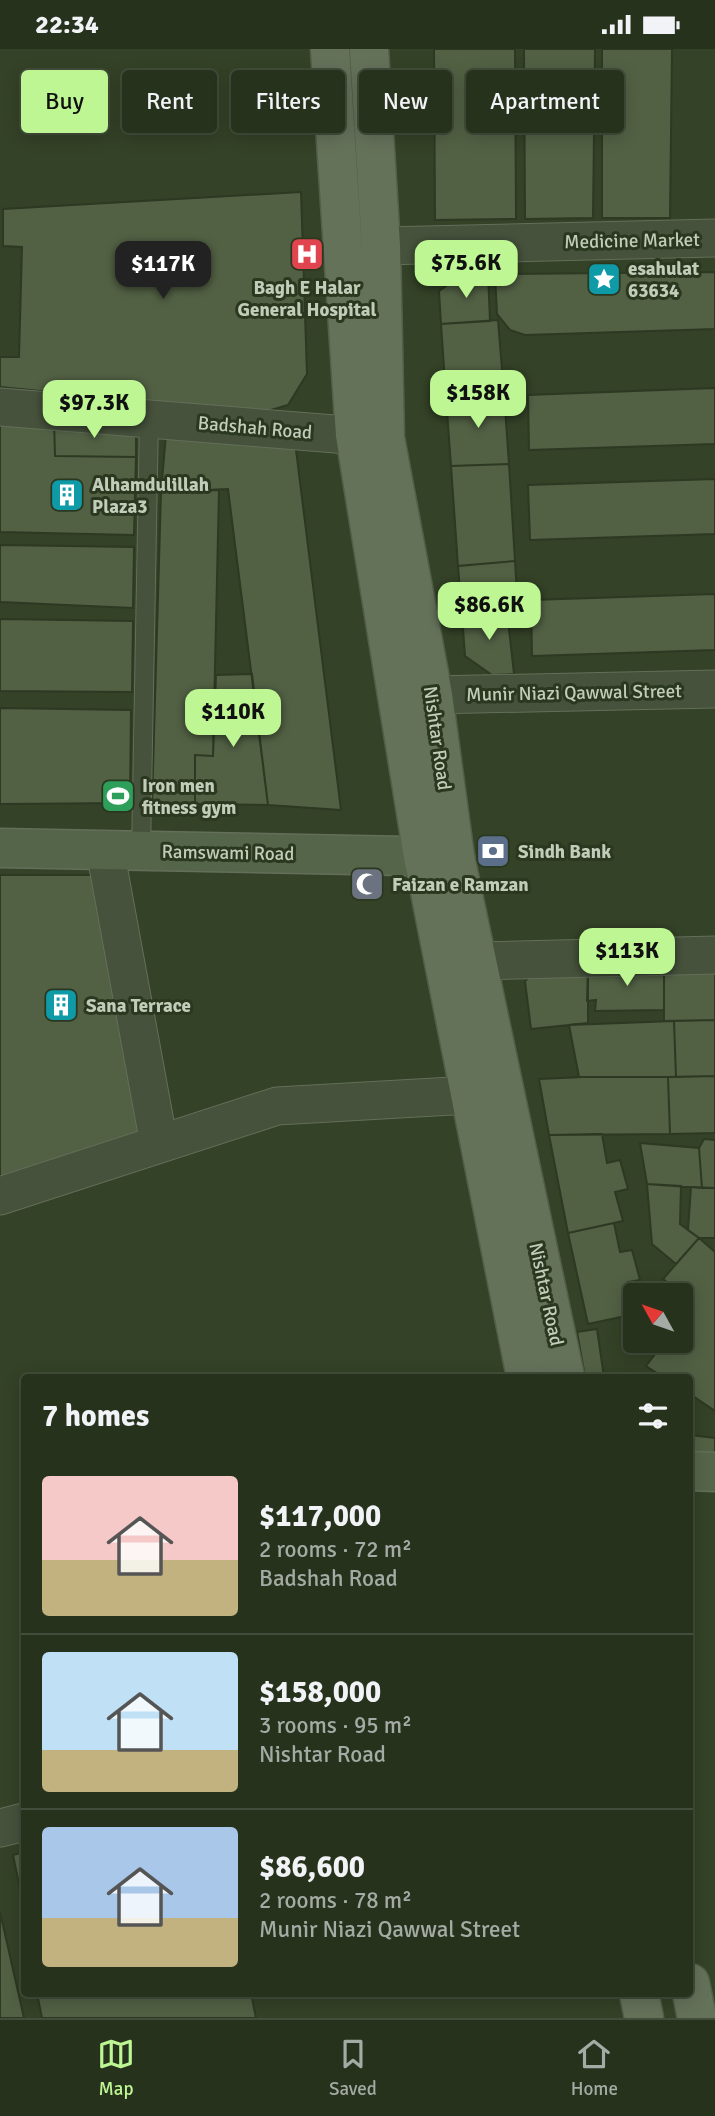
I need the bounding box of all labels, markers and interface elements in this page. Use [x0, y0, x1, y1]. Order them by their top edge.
text: 22:34 [35, 9, 99, 41]
chip: Buy [21, 70, 108, 133]
chip: Rent [122, 70, 217, 133]
chip: Filters [231, 70, 345, 133]
chip: New [359, 70, 452, 133]
chip: Apartment [466, 70, 624, 133]
street label: Medicine Market [564, 228, 700, 254]
hospital icon: Bagh E Halar General Hospital [288, 235, 326, 273]
pin: $75.6K [409, 240, 523, 300]
pin: $117K [114, 241, 212, 301]
text: $75.6K [431, 248, 501, 277]
text: $117K [131, 249, 195, 278]
place label: esahulat 63634 [628, 257, 699, 303]
place icon: esahulat 63634 [585, 260, 623, 298]
place label: Bagh E Halar General Hospital [238, 276, 377, 322]
pin: $158K [429, 371, 527, 430]
text: $158K [446, 378, 510, 407]
pin: $97.3K [37, 381, 151, 440]
text: $97.3K [59, 388, 129, 417]
street label: Badshah Road [197, 411, 313, 445]
place label: Alhamdulillah Plaza3 [92, 473, 209, 519]
building icon: Alhamdulillah Plaza3 [48, 476, 86, 514]
pin: $86.6K [432, 583, 546, 642]
text: $86.6K [454, 590, 524, 619]
street label: Munir Niazi Qawwal Street [466, 679, 682, 707]
street label: Nishtar Road [418, 685, 456, 792]
pin: $110K [184, 689, 282, 749]
text: $110K [201, 697, 265, 726]
place label: Iron men fitness gym [141, 774, 236, 820]
sports icon: Iron men fitness gym [99, 777, 137, 815]
bank icon: Sindh Bank [474, 832, 512, 870]
street label: Ramswami Road [161, 840, 295, 866]
place label: Sindh Bank [518, 840, 611, 864]
mosque icon: Faizan e Ramzan [348, 865, 386, 903]
place label: Faizan e Ramzan [392, 873, 529, 897]
pin: $113K [578, 929, 676, 988]
text: $113K [595, 936, 659, 965]
building icon: Sana Terrace [42, 986, 80, 1024]
place label: Sana Terrace [86, 994, 191, 1018]
street label: Nishtar Road [523, 1240, 569, 1348]
north arrow [623, 1283, 693, 1353]
map controls [623, 1283, 693, 1353]
icon: filters [634, 1397, 672, 1435]
text: 7 homes [42, 1398, 149, 1435]
text: $117,000 [259, 1498, 381, 1535]
icon: home [98, 1504, 182, 1588]
text: 2 rooms · 72 m² [259, 1535, 412, 1564]
text: Badshah Road [259, 1564, 398, 1593]
text: $158,000 [259, 1674, 381, 1711]
icon: home [98, 1680, 182, 1764]
text: 3 rooms · 95 m² [259, 1711, 412, 1740]
text: Nishtar Road [259, 1740, 386, 1769]
text: $86,600 [259, 1849, 365, 1886]
icon: home [98, 1855, 182, 1939]
text: 2 rooms · 78 m² [259, 1886, 412, 1915]
text: Munir Niazi Qawwal Street [259, 1915, 520, 1944]
tab: Map [97, 2035, 135, 2101]
tab: Saved [329, 2035, 377, 2101]
tab: Home [571, 2035, 618, 2101]

